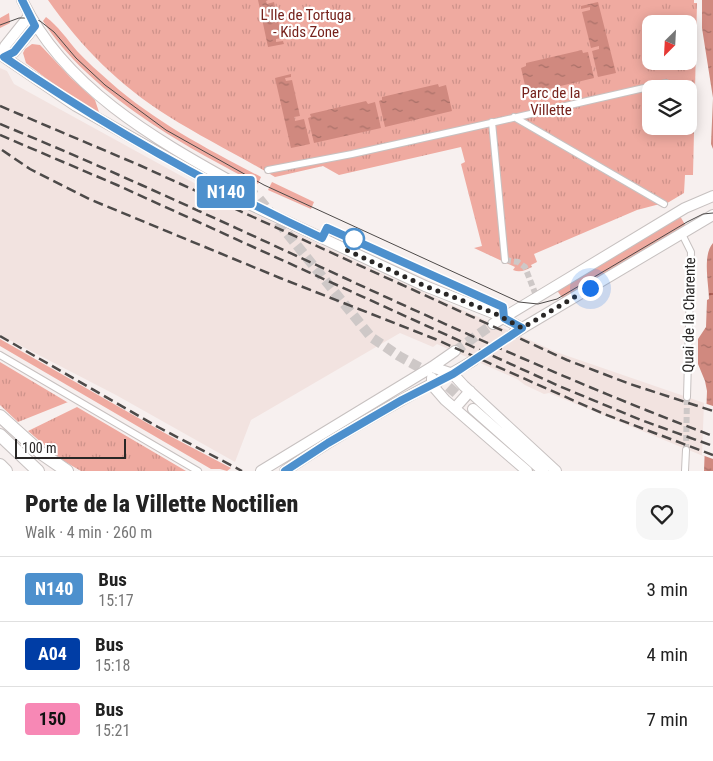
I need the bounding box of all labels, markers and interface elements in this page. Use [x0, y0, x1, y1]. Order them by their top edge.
park label: L'Ile de Tortuga - Kids Zone [261, 6, 351, 41]
north arrow [642, 15, 698, 70]
map controls [642, 15, 697, 135]
button: layers [642, 80, 697, 135]
park label: Parc de la Villette [522, 84, 580, 119]
line badge: N140 [191, 176, 261, 208]
text: N140 [207, 181, 245, 202]
unlabelled marker [343, 228, 365, 250]
street label: Quai de la Charente [679, 257, 699, 373]
your location [578, 276, 603, 301]
scale bar [15, 436, 126, 459]
text: 100 m [22, 440, 57, 456]
button: heart [636, 488, 688, 540]
text: Porte de la Villette Noctilien [25, 490, 298, 518]
text: Walk · 4 min · 260 m [25, 523, 152, 542]
text: Bus [98, 568, 127, 591]
text: N140 [35, 578, 73, 599]
text: 3 min [646, 578, 688, 601]
text: 15:17 [98, 591, 134, 610]
text: Bus [95, 633, 124, 656]
text: A04 [38, 643, 67, 664]
text: 4 min [646, 643, 688, 666]
text: 15:18 [95, 656, 130, 675]
text: Bus [95, 698, 124, 721]
text: 150 [39, 708, 66, 729]
text: 7 min [646, 708, 688, 731]
text: 15:21 [95, 721, 130, 740]

